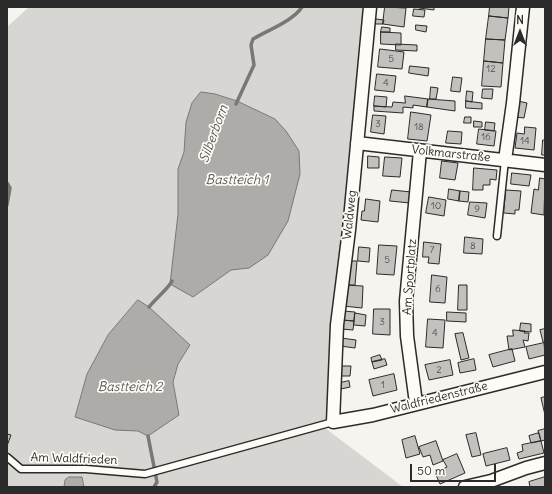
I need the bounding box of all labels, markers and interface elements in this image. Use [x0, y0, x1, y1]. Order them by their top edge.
north arrow [500, 12, 540, 52]
text: N [516, 13, 524, 27]
house number: 5 [388, 53, 394, 65]
house number: 12 [486, 63, 496, 75]
house number: 4 [383, 77, 389, 89]
water label: Silberborn [196, 103, 232, 165]
house number: 3 [375, 118, 381, 130]
house number: 18 [414, 121, 424, 133]
house number: 16 [481, 131, 491, 143]
house number: 14 [520, 135, 530, 147]
street label: Volkmarstraße [411, 143, 491, 165]
water label: Bastteich 1 [206, 172, 268, 188]
street label: Waldweg [340, 190, 360, 240]
house number: 10 [431, 200, 441, 212]
house number: 9 [474, 203, 480, 215]
street label: Am Sportplatz [400, 238, 420, 316]
house number: 8 [470, 240, 476, 252]
house number: 7 [430, 244, 434, 256]
house number: 5 [384, 254, 390, 266]
house number: 6 [435, 283, 441, 295]
house number: 3 [379, 316, 385, 328]
house number: 4 [432, 327, 438, 339]
house number: 2 [436, 364, 442, 376]
water label: Bastteich 2 [98, 379, 162, 395]
house number: 1 [381, 379, 385, 391]
street label: Waldfriedenstraße [389, 379, 489, 417]
street label: Am Waldfrieden [30, 450, 118, 468]
scale bar [412, 456, 498, 482]
text: 50 m [417, 463, 445, 478]

